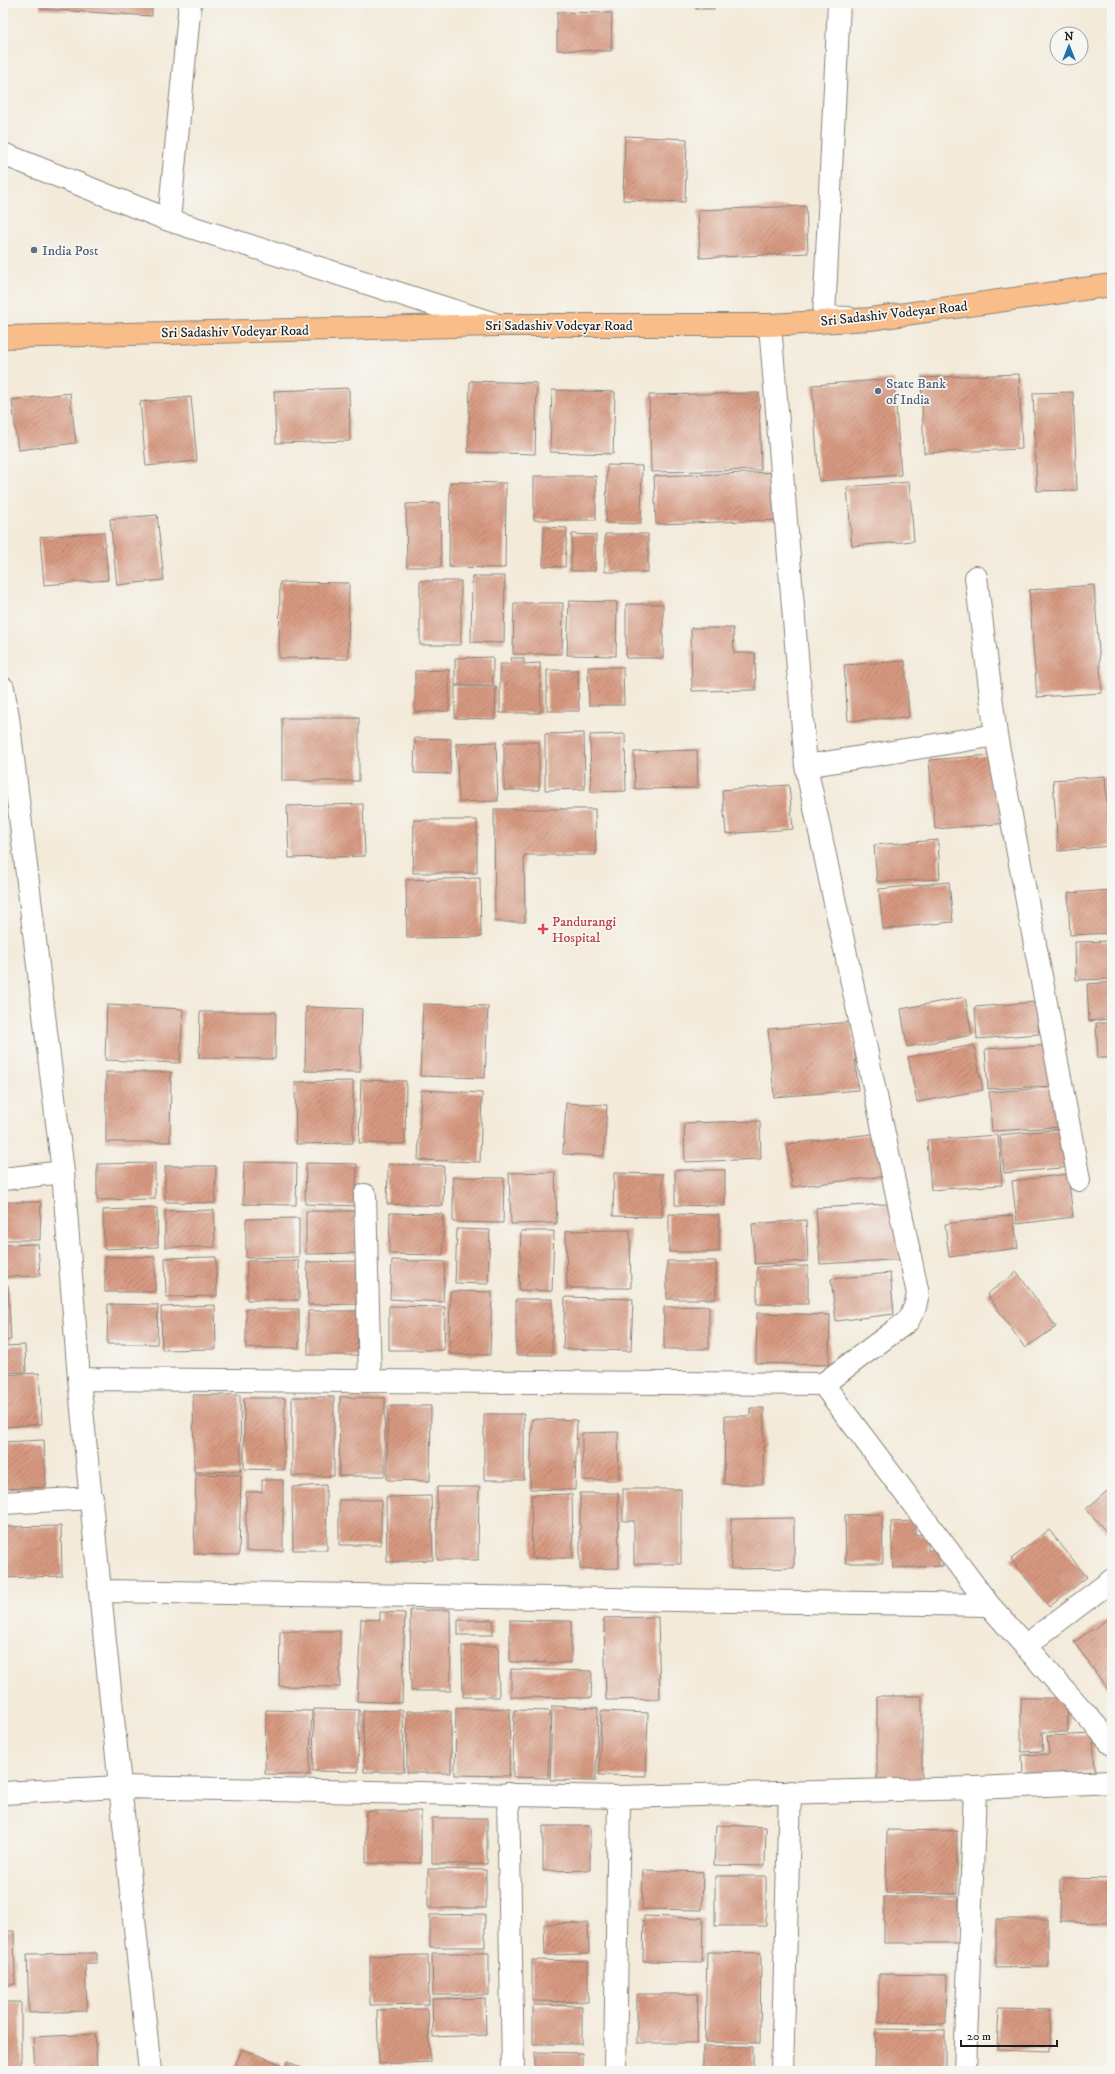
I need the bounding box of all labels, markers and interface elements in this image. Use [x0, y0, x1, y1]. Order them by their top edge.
north arrow [1049, 26, 1089, 66]
text: N [1064, 30, 1074, 44]
place label: India Post [42, 242, 99, 260]
marker: India Post [29, 245, 39, 255]
street label: Sri Sadashiv Vodeyar Road [820, 297, 968, 331]
street label: Sri Sadashiv Vodeyar Road [485, 317, 633, 335]
street label: Sri Sadashiv Vodeyar Road [161, 322, 309, 342]
place label: State Bank of India [886, 375, 946, 409]
marker: State Bank of India [873, 386, 883, 396]
place label: Pandurangi Hospital [552, 913, 616, 947]
marker: Pandurangi Hospital [537, 923, 549, 935]
scale bar [961, 2022, 1057, 2048]
text: 20 m [967, 2029, 991, 2044]

